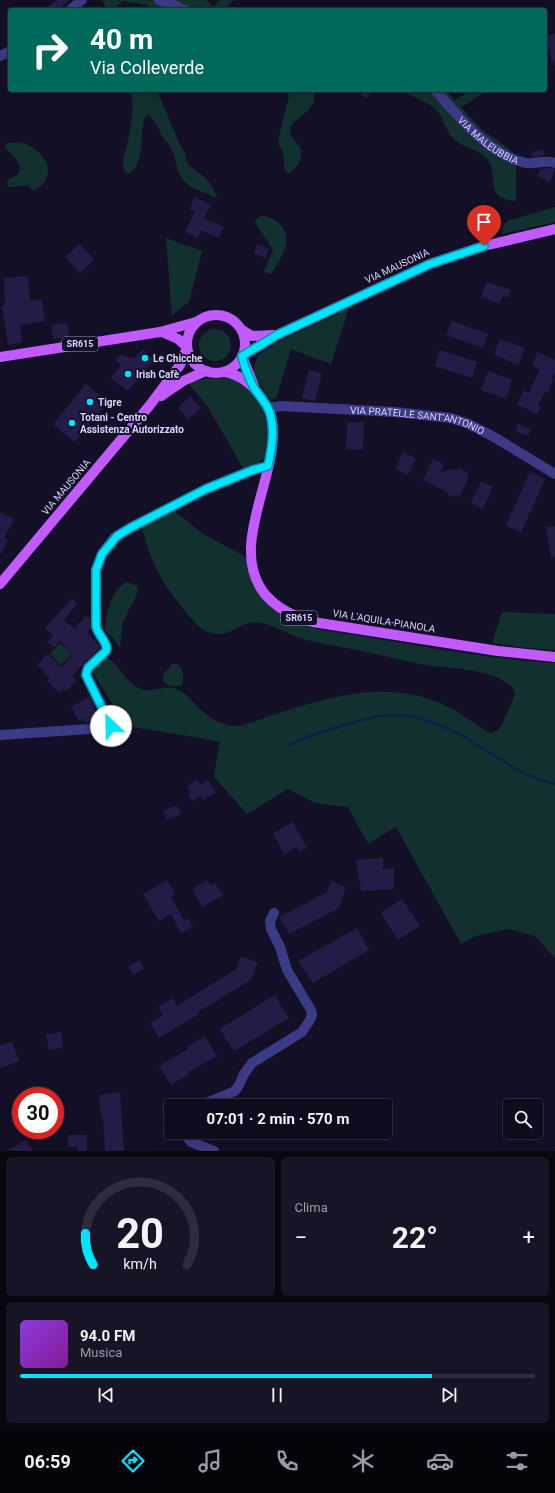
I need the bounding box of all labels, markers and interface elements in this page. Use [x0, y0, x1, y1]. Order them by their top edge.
text: 40 m [90, 23, 153, 56]
icon: right [24, 24, 76, 76]
text: Via Colleverde [90, 57, 204, 78]
street label: VIA MALEUBBIA [456, 114, 521, 166]
pin [467, 205, 501, 246]
icon: arrive [473, 211, 495, 233]
street label: VIA MAUSONIA [363, 246, 431, 286]
road number: SR615 [62, 337, 98, 351]
marker: Le Chicche [140, 353, 150, 363]
place label: Le Chicche [153, 353, 203, 364]
marker: Irish Cafè [123, 369, 133, 379]
place label: Irish Cafè [136, 369, 180, 380]
marker: Tigre [85, 397, 95, 407]
place label: Tigre [98, 397, 122, 408]
street label: VIA PRATELLE SANT'ANTONIO [350, 404, 487, 437]
place label: Totani - Centro Assistenza Autorizzato [80, 412, 184, 435]
marker: Totani - Centro Assistenza Autorizzato [67, 418, 77, 428]
street label: VIA MAUSONIA [40, 457, 93, 517]
street label: VIA L'AQUILA-PIANOLA [332, 607, 437, 635]
road number: SR615 [281, 611, 317, 625]
position arrow [90, 705, 132, 747]
speed limit sign: 30 [12, 1087, 64, 1139]
map controls [503, 1099, 543, 1139]
button: search [503, 1099, 543, 1139]
text: 07:01 · 2 min · 570 m [207, 1110, 349, 1128]
text: Clima [295, 1200, 328, 1215]
text: 20 [116, 1208, 164, 1257]
text: 22° [392, 1220, 438, 1255]
text: − [295, 1225, 307, 1250]
text: + [523, 1225, 535, 1250]
text: km/h [123, 1255, 157, 1271]
text: 94.0 FM [80, 1327, 135, 1345]
text: Musica [80, 1345, 122, 1360]
icon: previous [95, 1384, 117, 1406]
icon: pause [266, 1384, 288, 1406]
icon: next [438, 1384, 460, 1406]
icon: directions [119, 1447, 147, 1475]
icon: music [196, 1447, 224, 1475]
icon: phone [273, 1447, 301, 1475]
icon: climate [349, 1447, 377, 1475]
icon: car [426, 1447, 454, 1475]
icon: filters [503, 1447, 531, 1475]
text: 06:59 [24, 1451, 71, 1472]

